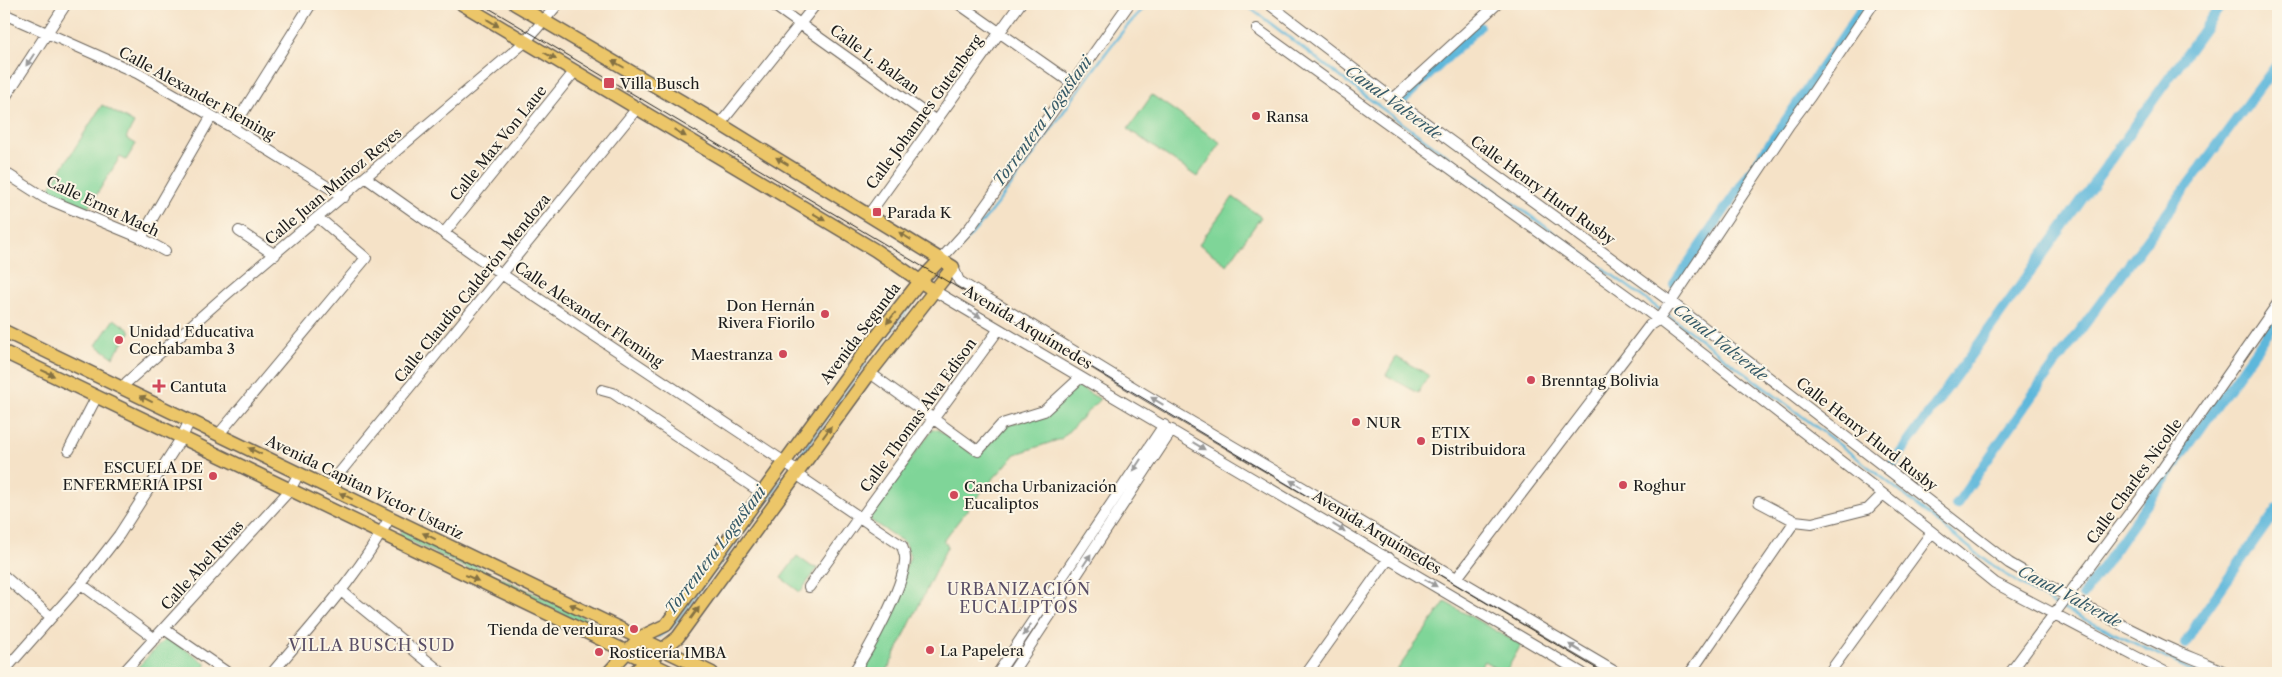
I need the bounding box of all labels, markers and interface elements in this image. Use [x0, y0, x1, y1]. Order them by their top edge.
one-way arrow [487, 18, 500, 27]
street label: Calle L. Balzan [826, 20, 924, 98]
street label: Calle Johannes Gutenberg [862, 31, 986, 193]
street label: Calle Alexander Fleming [116, 42, 278, 144]
water label: Torrentera Logustani [988, 51, 1096, 190]
one-way arrow [544, 52, 557, 61]
one-way arrow [25, 53, 35, 66]
one-way arrow [611, 59, 624, 68]
water label: Canal Valverde [1342, 60, 1447, 144]
place label: Villa Busch [619, 74, 700, 93]
marker: Villa Busch [602, 76, 616, 90]
street label: Calle Max Von Laue [446, 81, 550, 205]
place label: Ransa [1266, 107, 1309, 126]
marker: Ransa [1250, 110, 1262, 122]
street label: Calle Juan Muñoz Reyes [261, 123, 405, 249]
one-way arrow [674, 128, 687, 137]
street label: Calle Henry Hurd Rusby [1467, 131, 1620, 249]
one-way arrow [775, 157, 789, 166]
street label: Calle Ernst Mach [43, 171, 163, 241]
street label: Calle Claudio Calderón Mendoza [390, 190, 554, 386]
place label: Parada K [887, 203, 953, 222]
marker: Parada K [871, 206, 883, 218]
one-way arrow [813, 212, 826, 221]
one-way arrow [898, 232, 911, 241]
street label: Calle Alexander Fleming [511, 257, 667, 371]
street label: Avenida Segunda [815, 278, 904, 388]
street label: Avenida Arquímedes [959, 280, 1096, 373]
place label: Don Hernán Rivera Fiorilo [718, 296, 816, 332]
water label: Canal Valverde [1670, 299, 1773, 386]
marker: Don Hernán Rivera Fiorilo [819, 308, 831, 320]
one-way arrow [968, 310, 981, 319]
one-way arrow [885, 311, 896, 324]
place label: Unidad Educativa Cochabamba 3 [129, 322, 254, 358]
marker: Unidad Educativa Cochabamba 3 [113, 334, 125, 346]
street label: Calle Thomas Alva Edison [856, 334, 981, 496]
place label: Maestranza [691, 345, 773, 364]
marker: Maestranza [777, 348, 789, 360]
one-way arrow [41, 369, 55, 377]
place label: Brenntag Bolivia [1541, 371, 1659, 390]
street label: Calle Henry Hurd Rusby [1793, 373, 1942, 495]
marker: Brenntag Bolivia [1525, 374, 1537, 386]
place label: Cantuta [170, 377, 227, 396]
marker: Cantuta [152, 379, 166, 393]
one-way arrow [139, 394, 153, 402]
one-way arrow [1150, 397, 1163, 406]
place label: NUR [1366, 413, 1402, 432]
street label: Calle Charles Nicolle [2082, 415, 2186, 547]
marker: NUR [1350, 416, 1362, 428]
place label: ETIX Distribuidora [1431, 423, 1526, 459]
one-way arrow [822, 425, 832, 439]
street label: Avenida Capitan Víctor Ustariz [262, 430, 467, 543]
marker: ETIX Distribuidora [1415, 435, 1427, 447]
one-way arrow [1192, 441, 1205, 450]
one-way arrow [248, 447, 262, 455]
place label: ESCUELA DE ENFERMERIA IPSI [62, 458, 203, 494]
one-way arrow [1132, 459, 1142, 472]
marker: ESCUELA DE ENFERMERIA IPSI [207, 470, 219, 482]
place label: Roghur [1633, 476, 1687, 495]
place label: Cancha Urbanización Eucaliptos [964, 477, 1118, 513]
marker: Roghur [1617, 479, 1629, 491]
one-way arrow [1290, 480, 1303, 489]
water label: Torrentera Logustani [660, 481, 770, 618]
street label: Avenida Arquímedes [1308, 485, 1445, 578]
marker: Cancha Urbanización Eucaliptos [948, 489, 960, 501]
one-way arrow [339, 492, 353, 500]
street label: Calle Abel Rivas [157, 516, 247, 614]
one-way arrow [1332, 524, 1345, 533]
one-way arrow [422, 532, 437, 540]
one-way arrow [1082, 553, 1092, 566]
water label: Canal Valverde [2015, 560, 2126, 632]
one-way arrow [465, 574, 479, 582]
district label: URBANIZACIÓN EUCALIPTOS [947, 579, 1091, 617]
one-way arrow [1424, 579, 1437, 588]
one-way arrow [569, 603, 583, 611]
one-way arrow [690, 606, 700, 620]
place label: Tienda de verduras [487, 620, 624, 639]
marker: Tienda de verduras [628, 623, 640, 635]
one-way arrow [1023, 623, 1032, 637]
district label: VILLA BUSCH SUD [287, 635, 456, 655]
place label: La Papelera [940, 641, 1024, 660]
place label: Rosticería IMBA [609, 643, 727, 662]
marker: La Papelera [924, 644, 936, 656]
one-way arrow [1569, 644, 1582, 653]
marker: Rosticería IMBA [593, 646, 605, 658]

